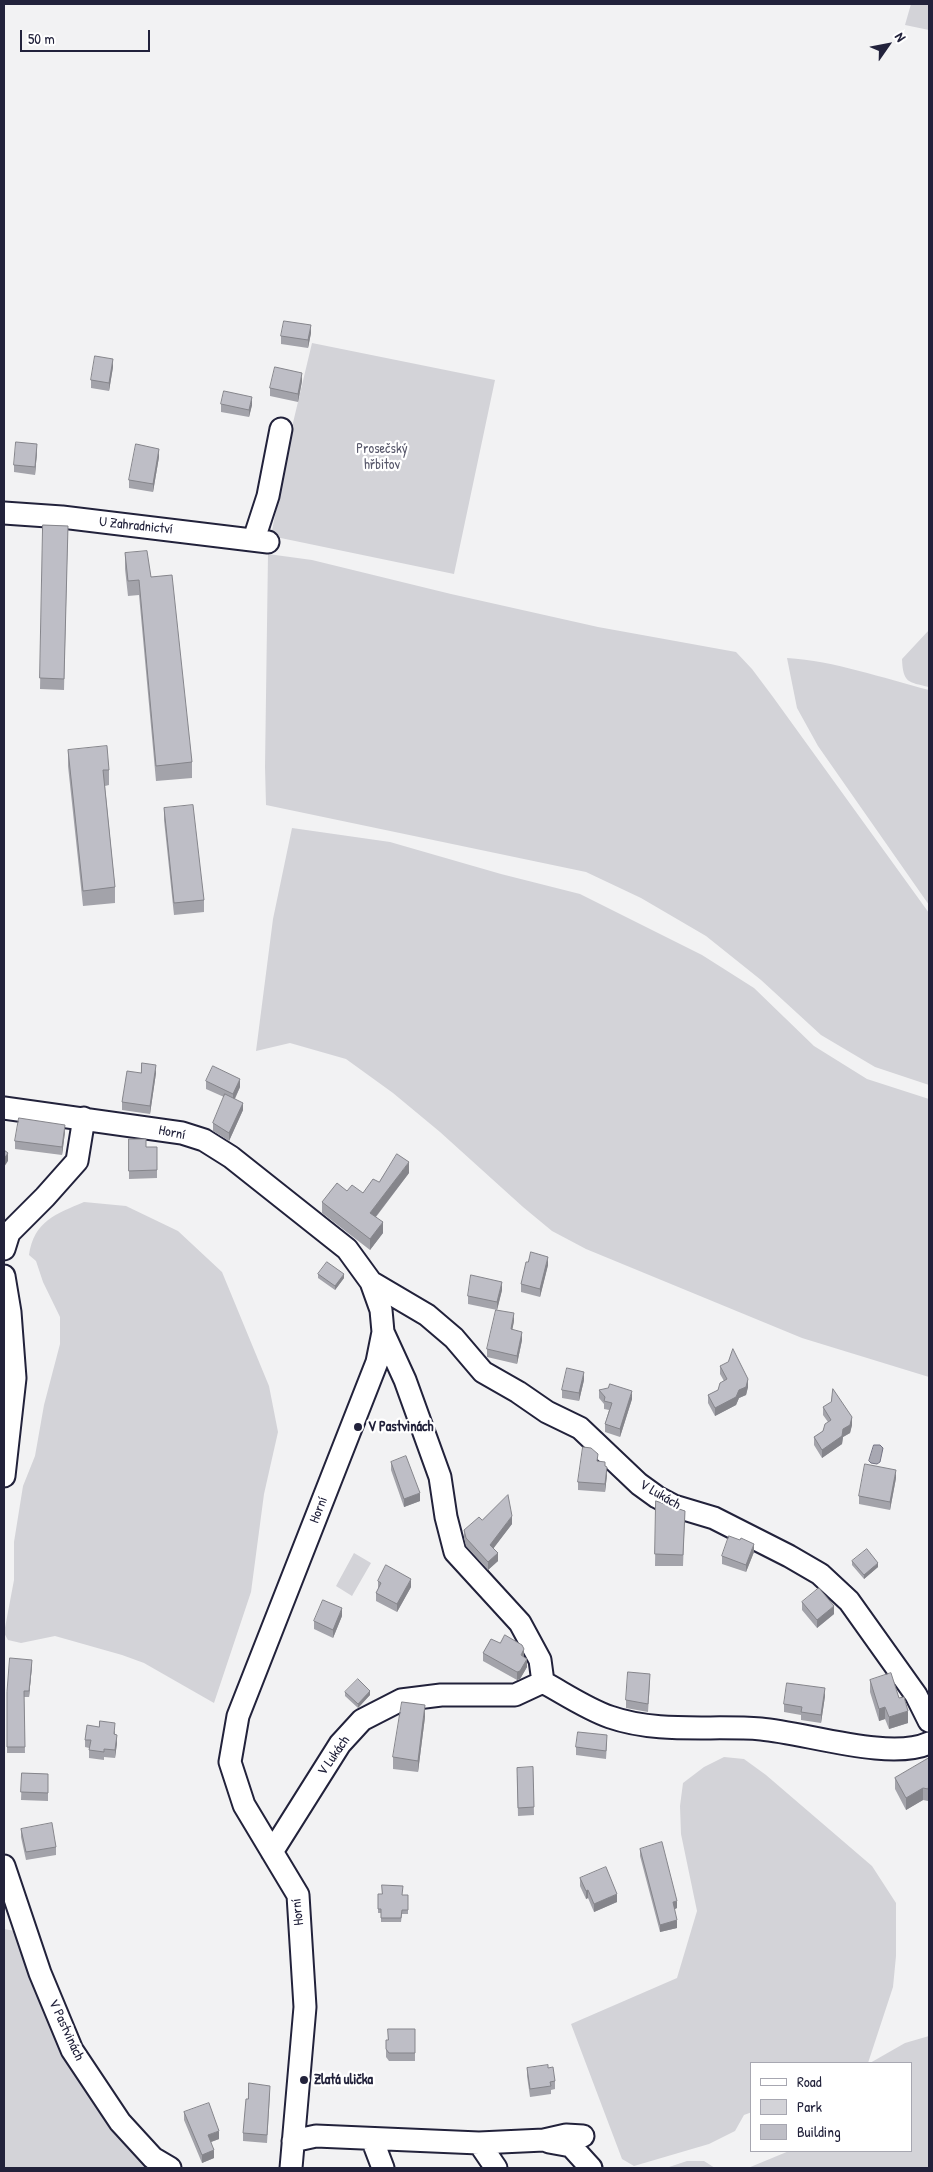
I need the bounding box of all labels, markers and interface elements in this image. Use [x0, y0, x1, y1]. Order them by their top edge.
scale bar [22, 20, 152, 52]
north arrow [863, 20, 913, 70]
text: 50 m [28, 28, 55, 49]
text: N [891, 28, 911, 45]
park label: Prosečský hřbitov [356, 441, 408, 474]
street label: U Zahradnictví [98, 514, 174, 538]
street label: Horní [157, 1122, 187, 1144]
place label: V Pastvinách [368, 1419, 433, 1435]
marker: V Pastvinách [352, 1421, 364, 1433]
street label: V Lukách [637, 1477, 683, 1513]
street label: Horní [306, 1494, 332, 1526]
street label: V Lukách [314, 1733, 354, 1779]
street label: Horní [288, 1898, 308, 1926]
street label: V Pastvinách [45, 1997, 87, 2063]
legend [750, 2062, 913, 2152]
text: Road [797, 2071, 822, 2092]
place label: Zlatá ulička [314, 2072, 373, 2088]
marker: Zlatá ulička [298, 2074, 310, 2086]
text: Park [797, 2096, 822, 2117]
text: Building [797, 2121, 841, 2142]

